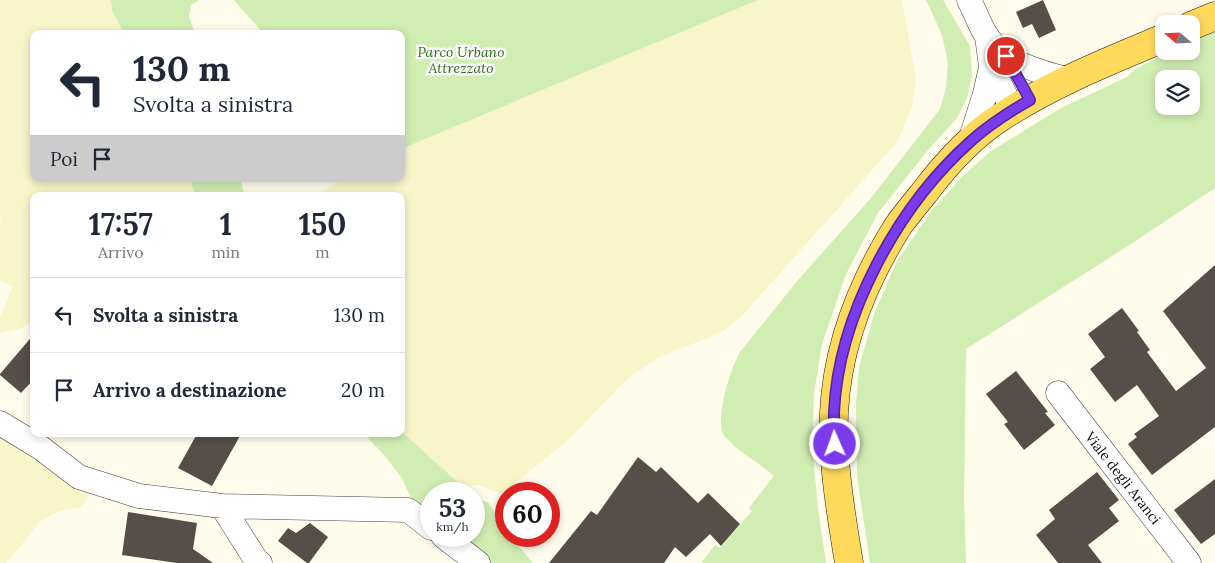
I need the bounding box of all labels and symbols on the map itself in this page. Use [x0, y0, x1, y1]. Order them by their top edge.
north arrow [1155, 15, 1200, 60]
pin [985, 35, 1027, 77]
park label: Parco Urbano Attrezzato [417, 43, 505, 77]
position arrow [808, 417, 860, 469]
street label: Viale degli Aranci [1081, 427, 1165, 528]
speed limit sign: 60 [495, 482, 560, 547]

